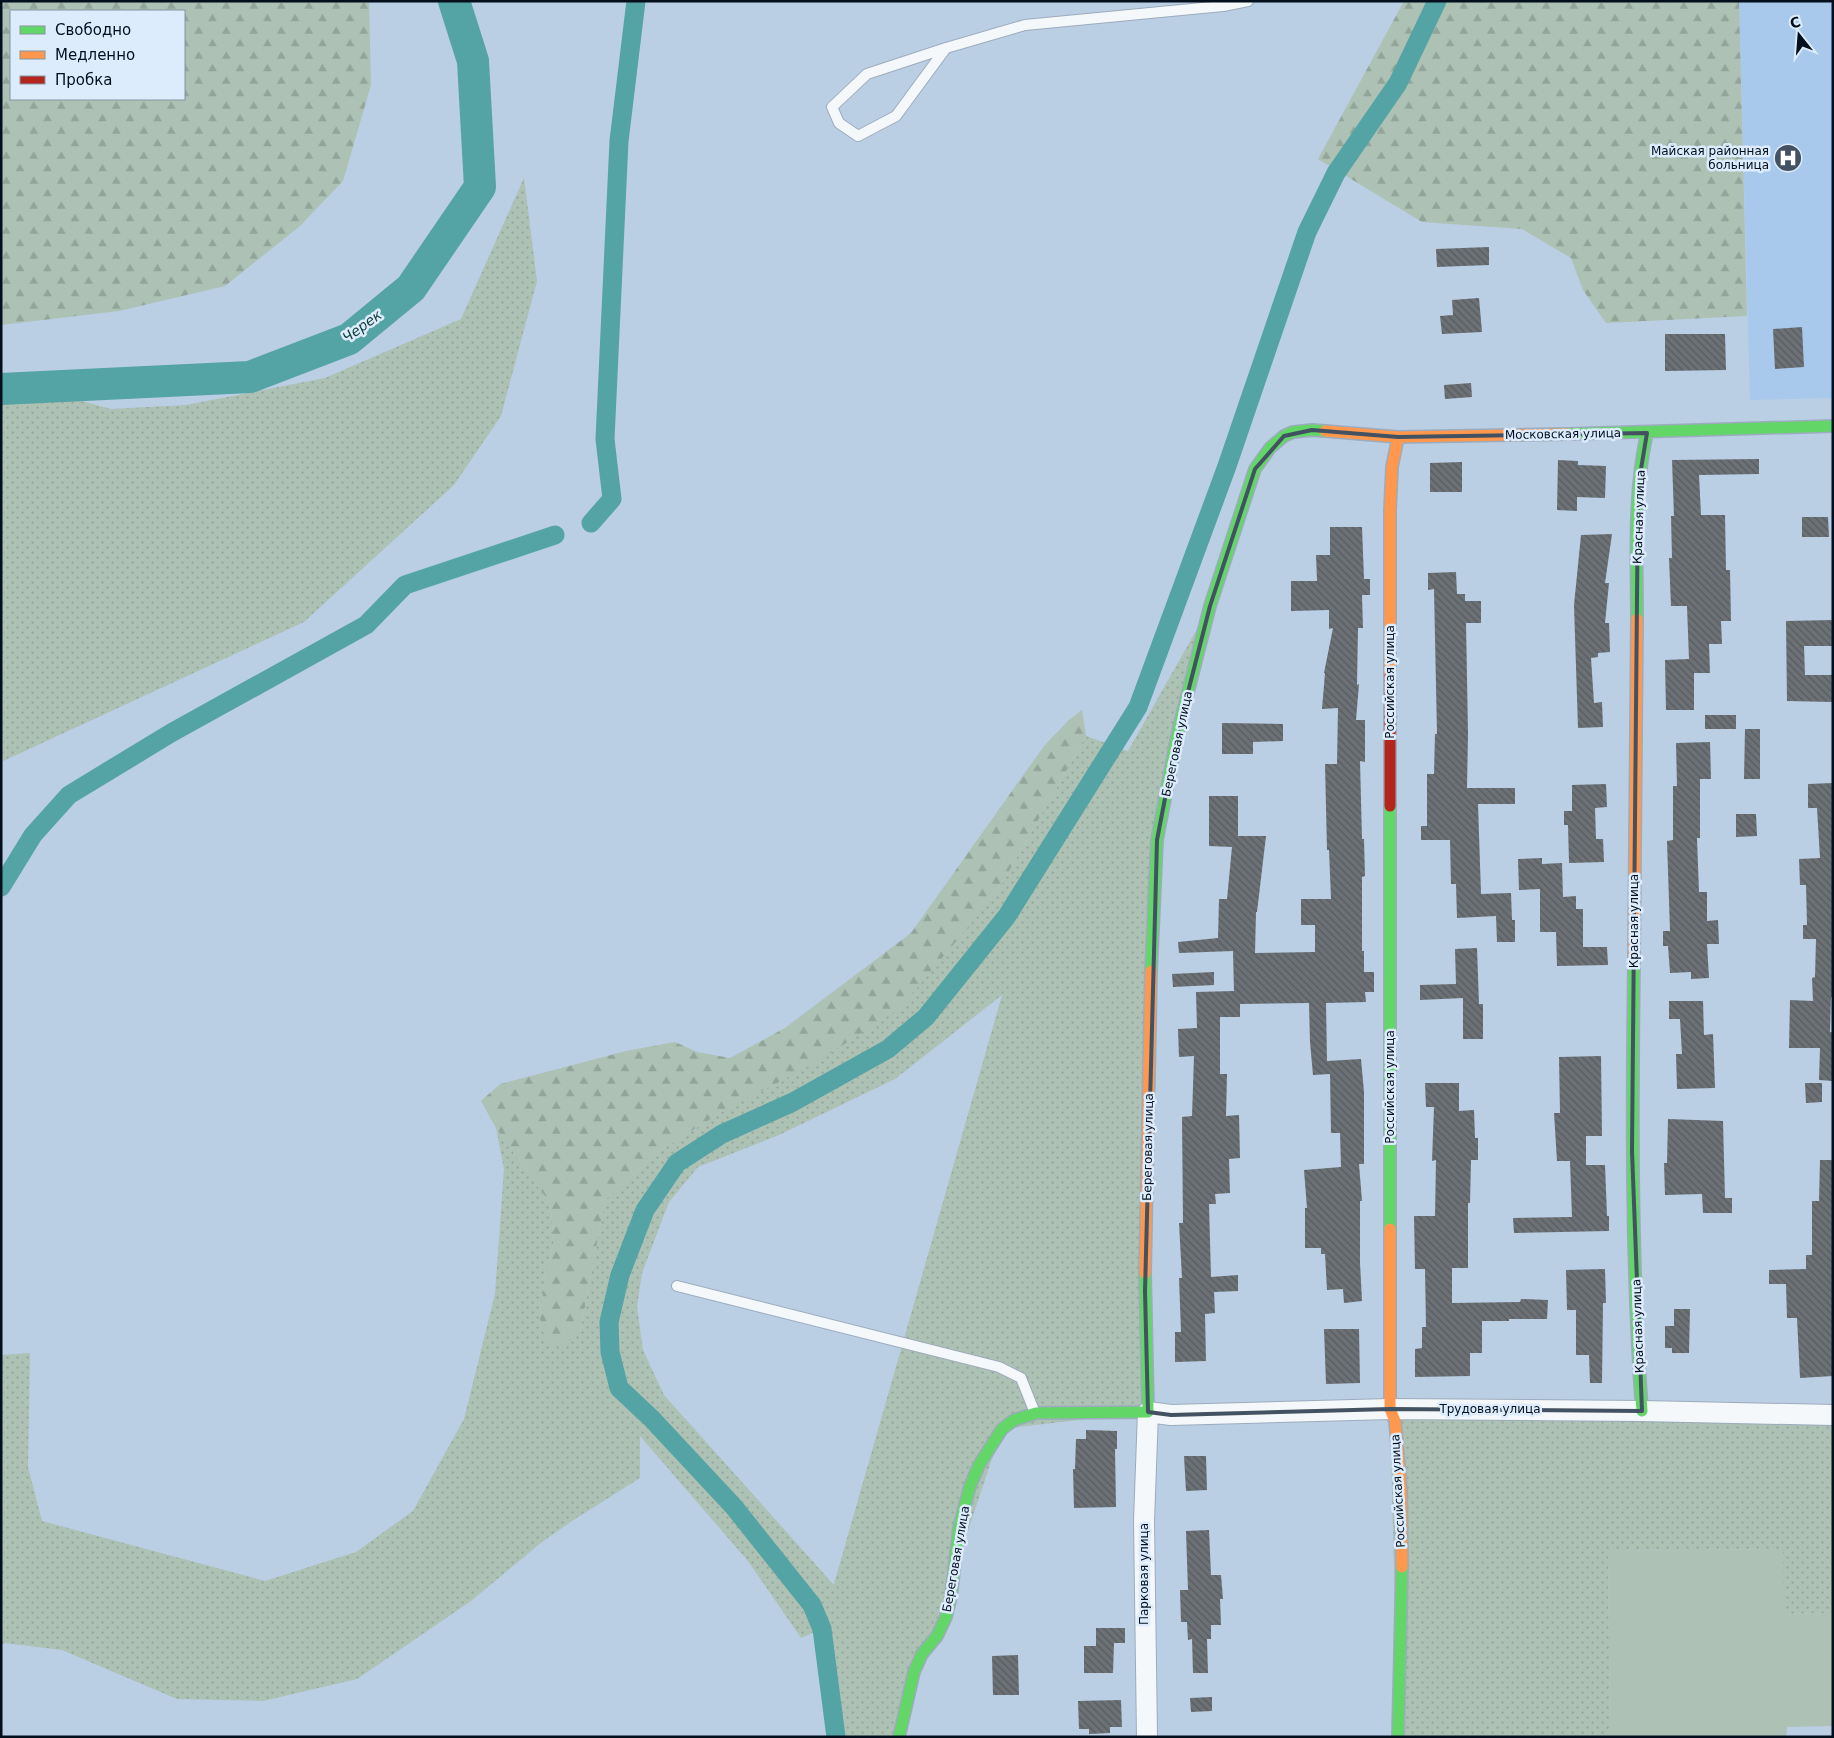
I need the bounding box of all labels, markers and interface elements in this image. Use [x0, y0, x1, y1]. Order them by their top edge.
legend [10, 10, 185, 100]
north arrow [1774, 10, 1824, 60]
text: С [1788, 13, 1802, 32]
text: Свободно [55, 21, 131, 39]
text: Медленно [55, 46, 135, 64]
text: Пробка [55, 71, 112, 89]
hospital icon: Майская районная больница [1773, 143, 1803, 173]
place label: Майская районная больница [1651, 144, 1769, 172]
water label: Черек [339, 306, 385, 345]
street label: Московская улица [1505, 426, 1621, 442]
street label: Красная улица [1630, 470, 1648, 564]
street label: Российская улица [1383, 625, 1397, 739]
street label: Береговая улица [1159, 690, 1195, 798]
street label: Красная улица [1627, 874, 1641, 968]
street label: Российская улица [1383, 1030, 1397, 1144]
street label: Береговая улица [1140, 1093, 1156, 1201]
street label: Красная улица [1629, 1279, 1647, 1373]
street label: Трудовая улица [1438, 1402, 1541, 1416]
street label: Российская улица [1388, 1434, 1408, 1548]
street label: Береговая улица [940, 1505, 972, 1613]
street label: Парковая улица [1137, 1523, 1151, 1625]

